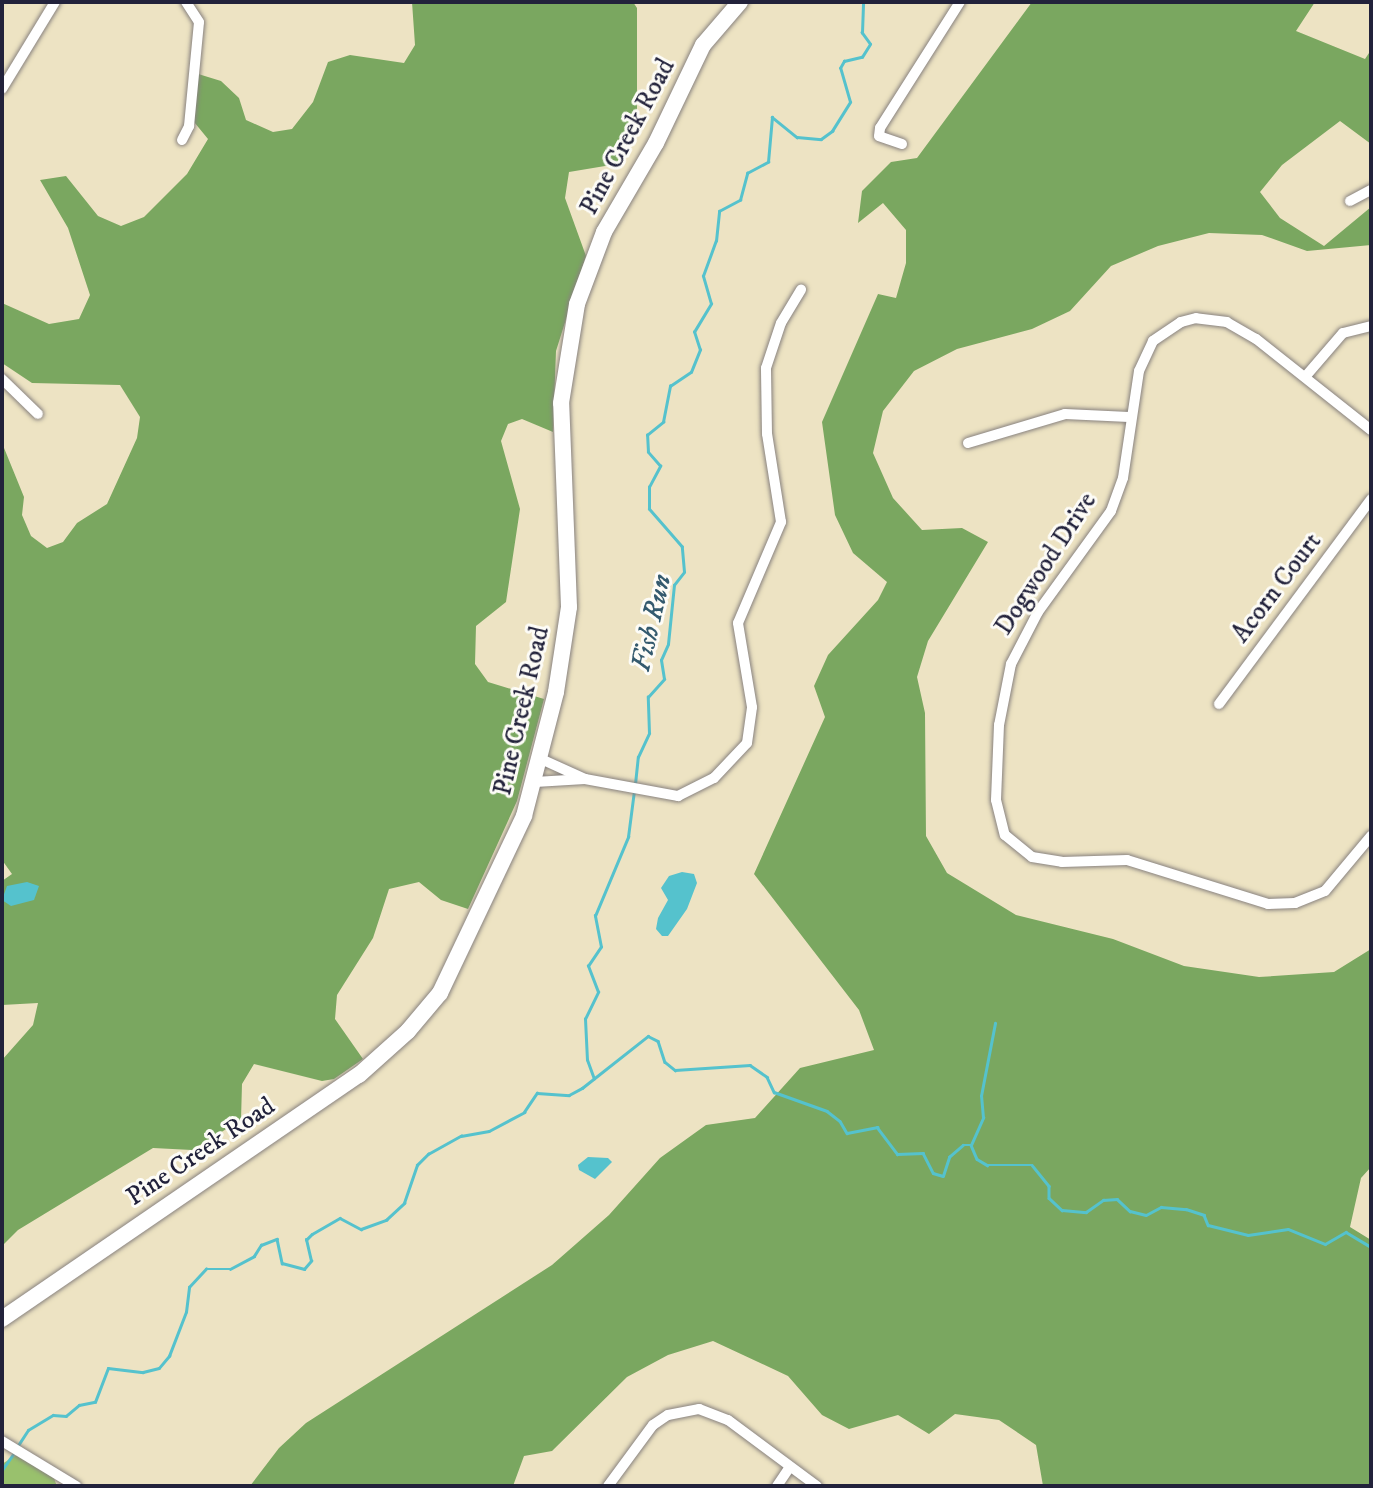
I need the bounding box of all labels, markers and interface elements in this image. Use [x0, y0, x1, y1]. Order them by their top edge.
street label: Pine Creek Road [574, 54, 682, 220]
street label: Dogwood Drive [988, 487, 1104, 641]
street label: Acorn Court [1226, 527, 1328, 649]
water label: Fish Run [625, 571, 679, 675]
street label: Pine Creek Road [487, 624, 557, 798]
street label: Pine Creek Road [121, 1091, 281, 1213]

